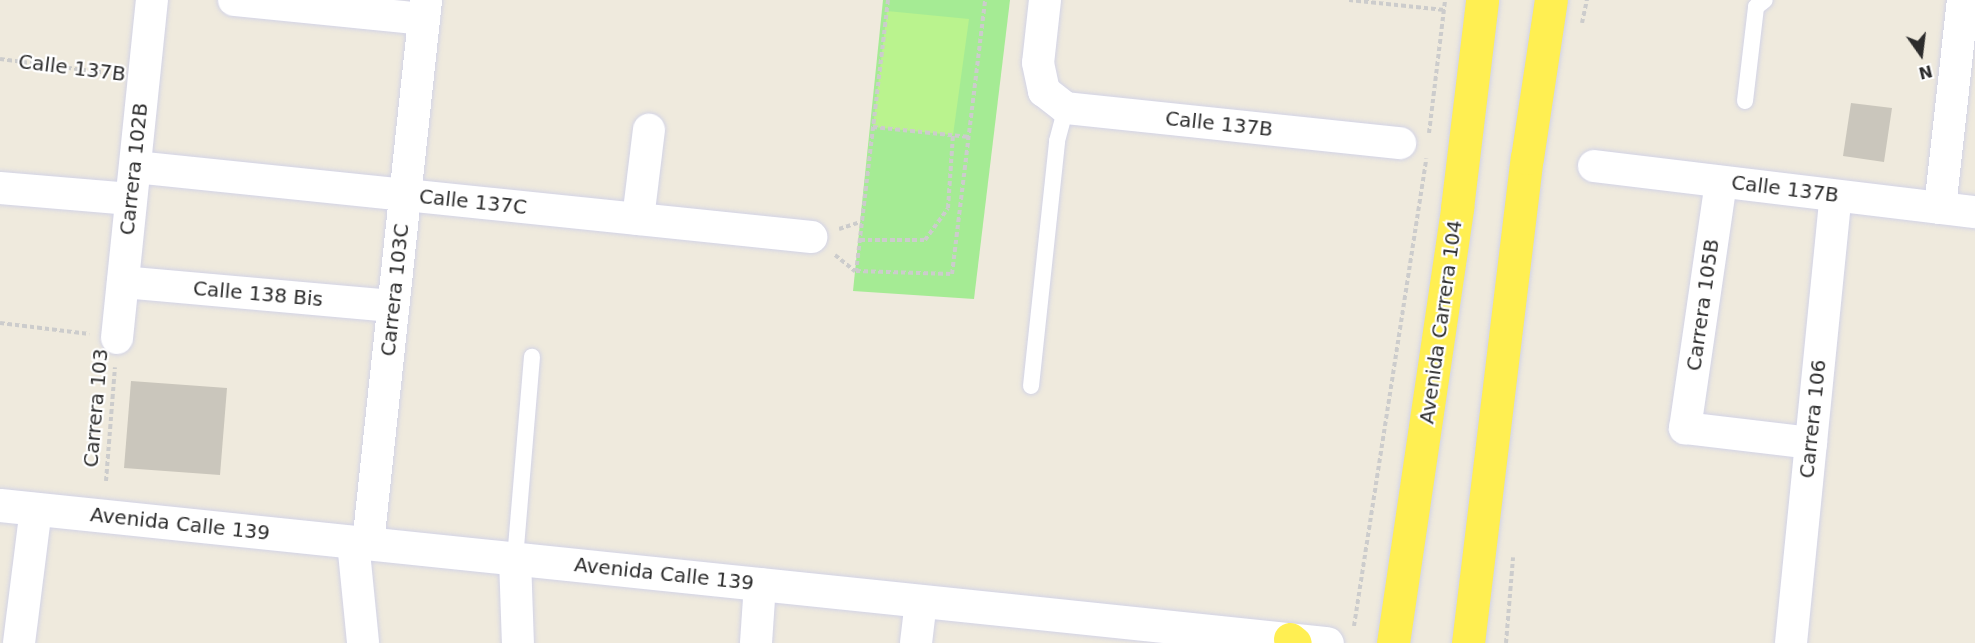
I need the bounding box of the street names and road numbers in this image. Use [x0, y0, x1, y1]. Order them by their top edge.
street label: Calle 137B [17, 50, 127, 86]
street label: Carrera 102B [115, 102, 153, 236]
street label: Calle 137B [1164, 106, 1274, 142]
street label: Calle 137B [1730, 171, 1840, 207]
street label: Calle 137C [418, 184, 528, 220]
street label: Avenida Carrera 104 [1415, 219, 1467, 425]
street label: Carrera 103C [376, 223, 414, 357]
street label: Carrera 105B [1682, 238, 1724, 372]
street label: Calle 138 Bis [192, 276, 324, 312]
street label: Carrera 103 [79, 348, 113, 468]
street label: Carrera 106 [1795, 358, 1831, 480]
street label: Avenida Calle 139 [89, 503, 271, 545]
street label: Avenida Calle 139 [573, 553, 755, 595]

